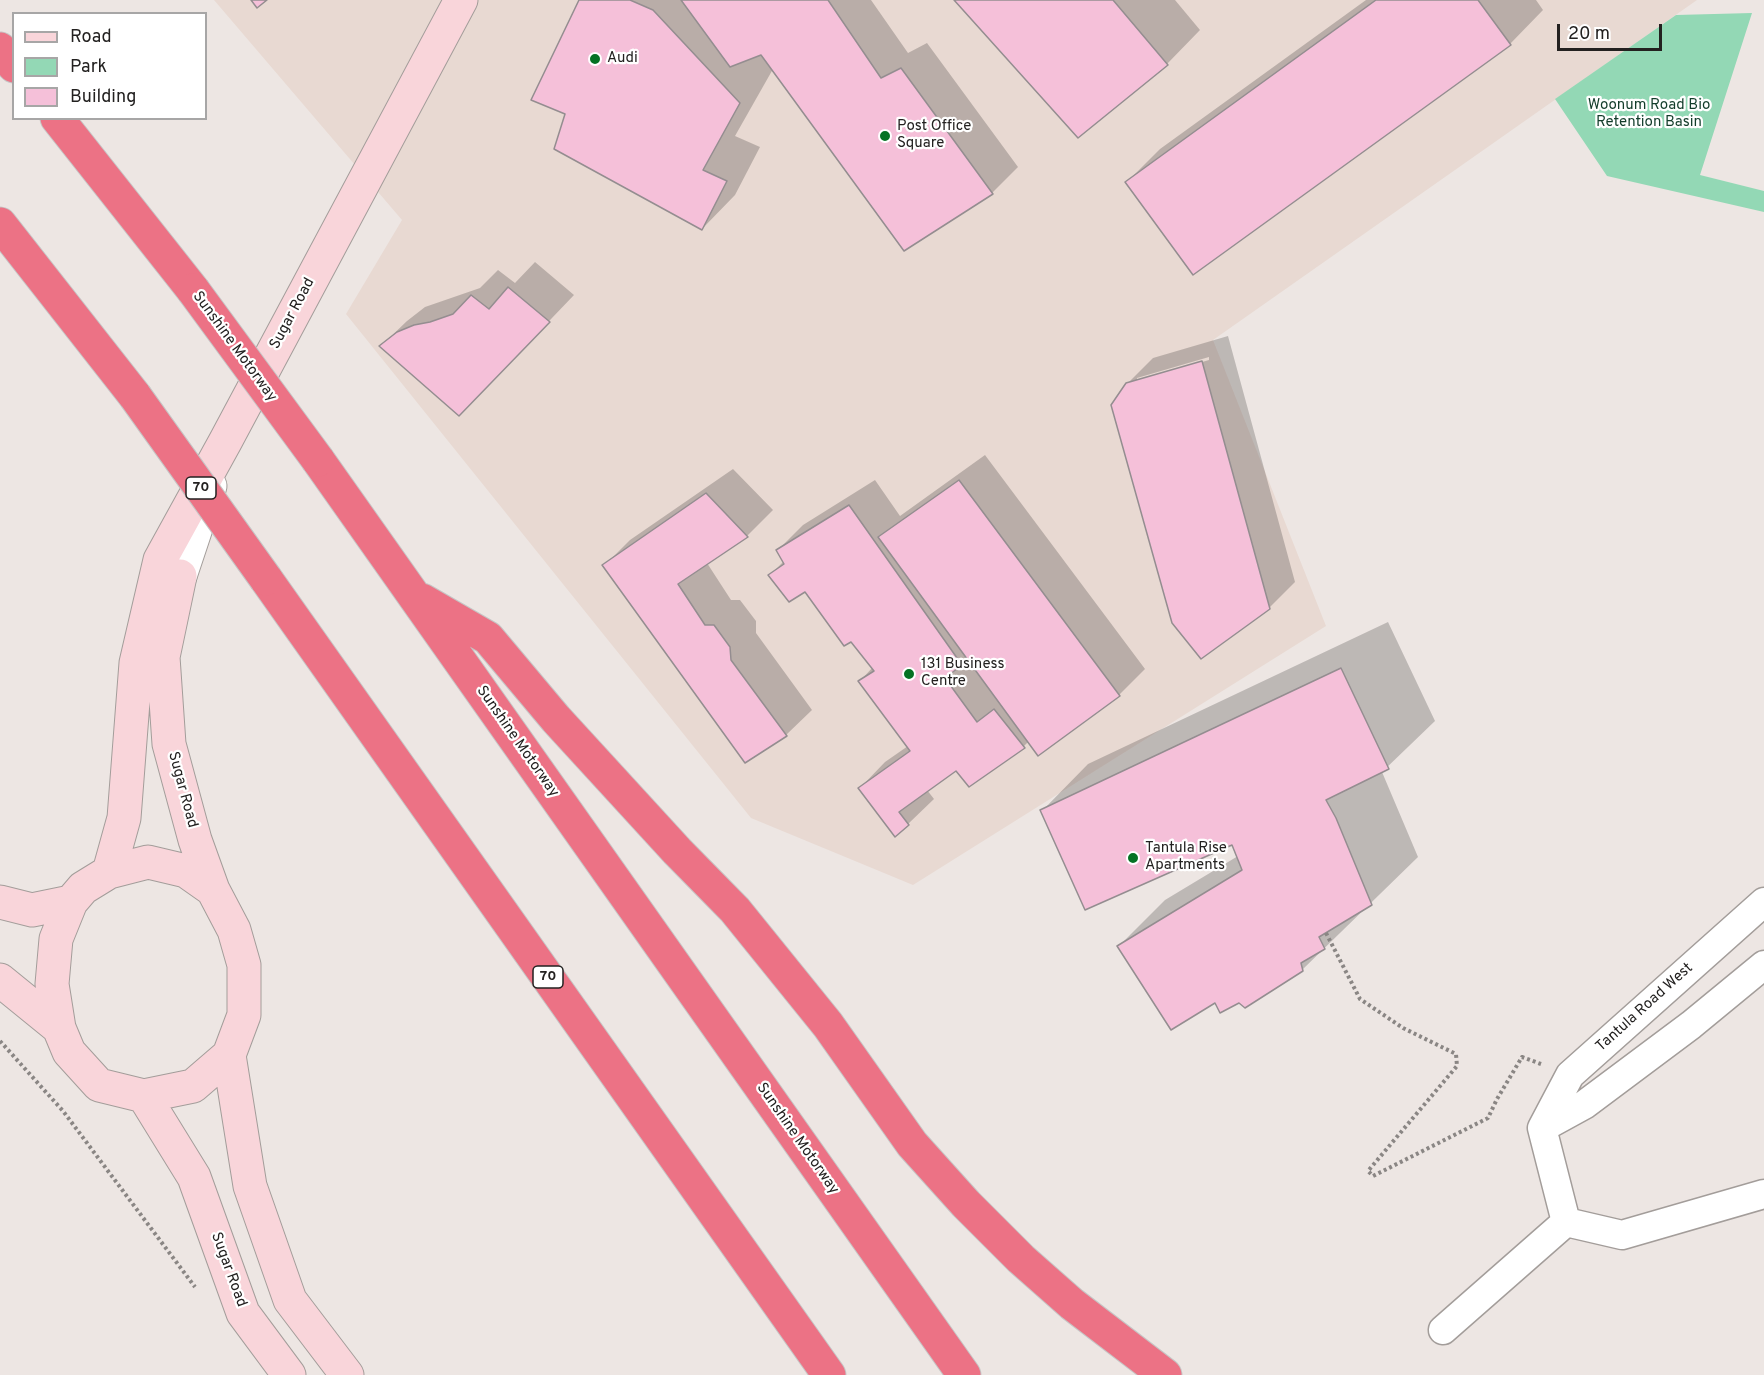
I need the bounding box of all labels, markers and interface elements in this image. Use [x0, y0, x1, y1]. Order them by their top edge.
legend [12, 12, 207, 120]
scale bar [1560, 12, 1665, 50]
text: 20 m [1568, 23, 1610, 46]
text: Road [70, 26, 112, 49]
place label: Audi [607, 50, 638, 68]
marker: Audi [588, 52, 602, 66]
text: Park [70, 56, 107, 79]
text: Building [70, 86, 136, 109]
park label: Woonum Road Bio Retention Basin [1588, 97, 1710, 132]
place label: Post Office Square [897, 118, 971, 153]
marker: Post Office Square [878, 129, 892, 143]
street label: Sugar Road [267, 275, 319, 353]
street label: Sunshine Motorway [188, 288, 280, 406]
road number: 70 [186, 477, 216, 499]
place label: 131 Business Centre [921, 656, 1005, 691]
marker: 131 Business Centre [902, 667, 916, 681]
street label: Sunshine Motorway [472, 683, 562, 801]
street label: Sugar Road [163, 750, 201, 830]
place label: Tantula Rise Apartments [1145, 840, 1227, 875]
marker: Tantula Rise Apartments [1126, 851, 1140, 865]
street label: Tantula Road West [1593, 960, 1697, 1056]
road number: 70 [533, 966, 563, 988]
street label: Sunshine Motorway [752, 1080, 842, 1198]
street label: Sugar Road [206, 1230, 250, 1310]

